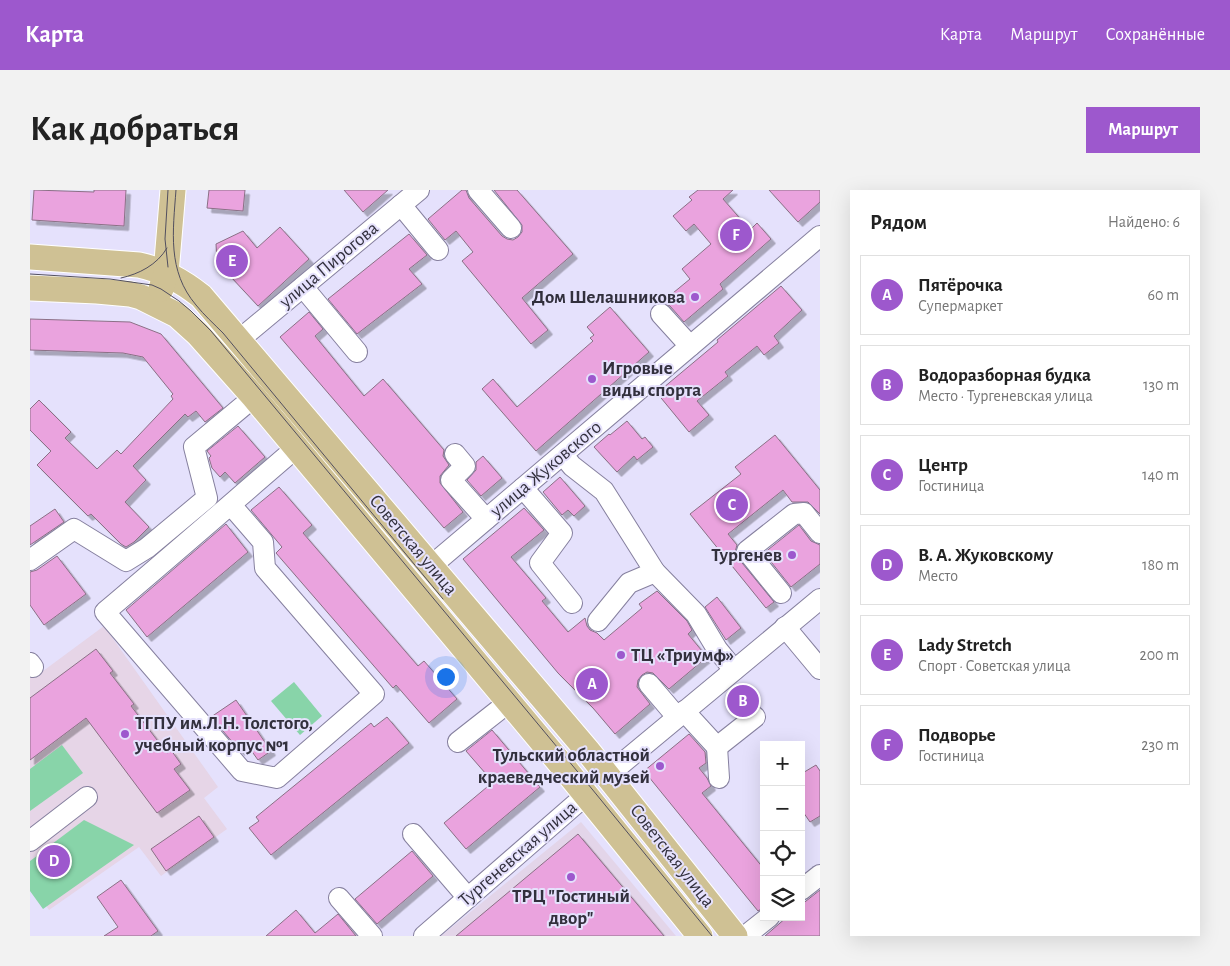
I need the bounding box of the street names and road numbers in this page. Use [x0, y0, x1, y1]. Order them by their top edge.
street label: улица Пирогова [275, 218, 382, 312]
street label: улица Жуковского [486, 417, 605, 521]
street label: Советская улица [366, 491, 461, 599]
street label: Тургеневская улица [455, 798, 581, 910]
street label: Советская улица [626, 801, 718, 911]

